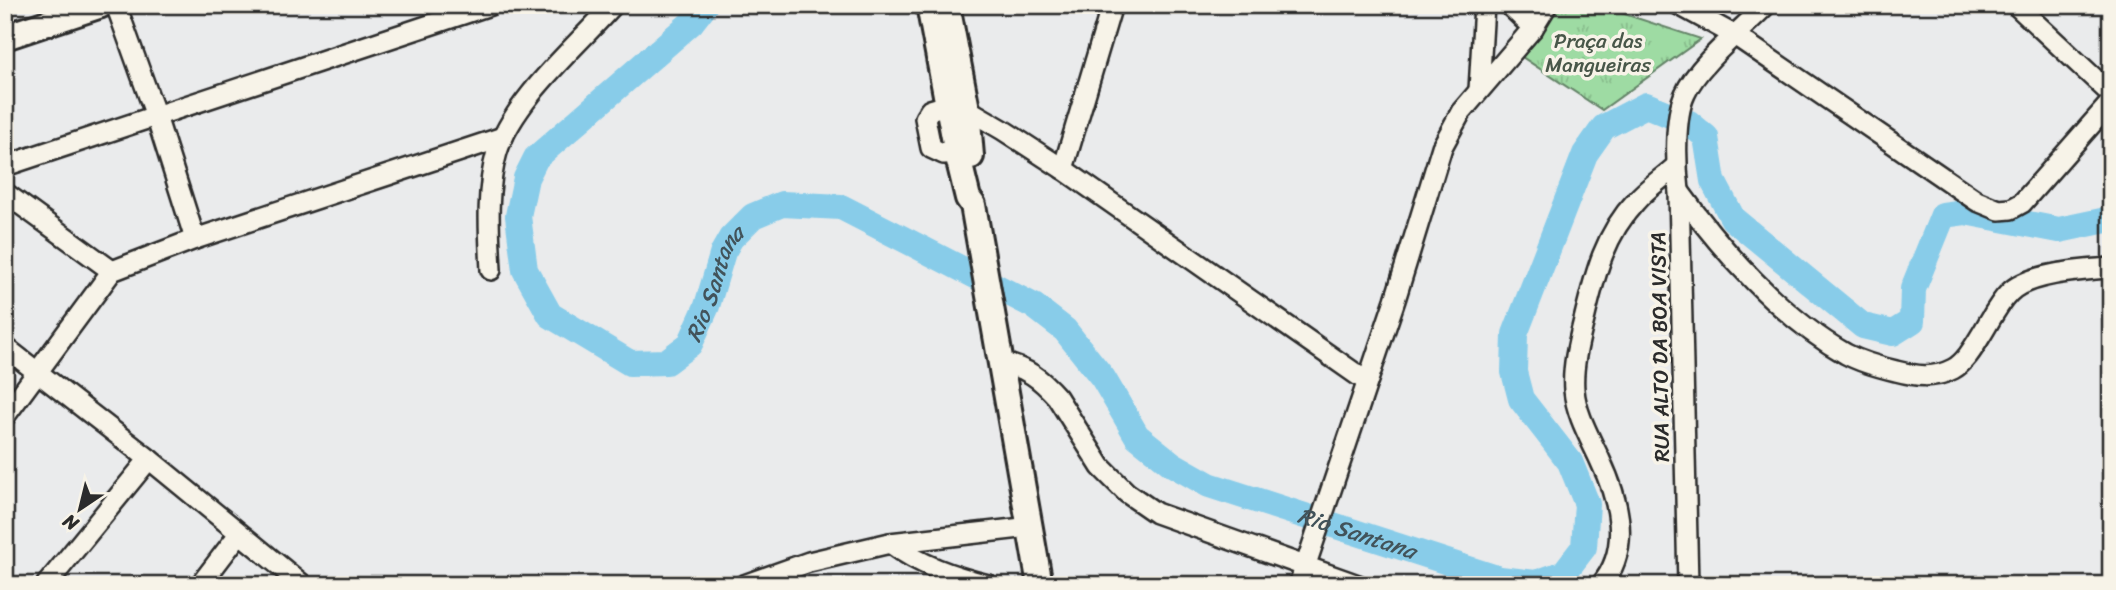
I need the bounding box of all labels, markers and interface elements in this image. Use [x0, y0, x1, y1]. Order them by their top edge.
park label: Praça das Mangueiras [1545, 22, 1651, 84]
water label: Rio Santana [673, 212, 757, 349]
street label: RUA ALTO DA BOA VISTA [1639, 232, 1681, 462]
north arrow [46, 475, 116, 544]
water label: Rio Santana [1293, 495, 1425, 572]
text: N [55, 505, 86, 540]

